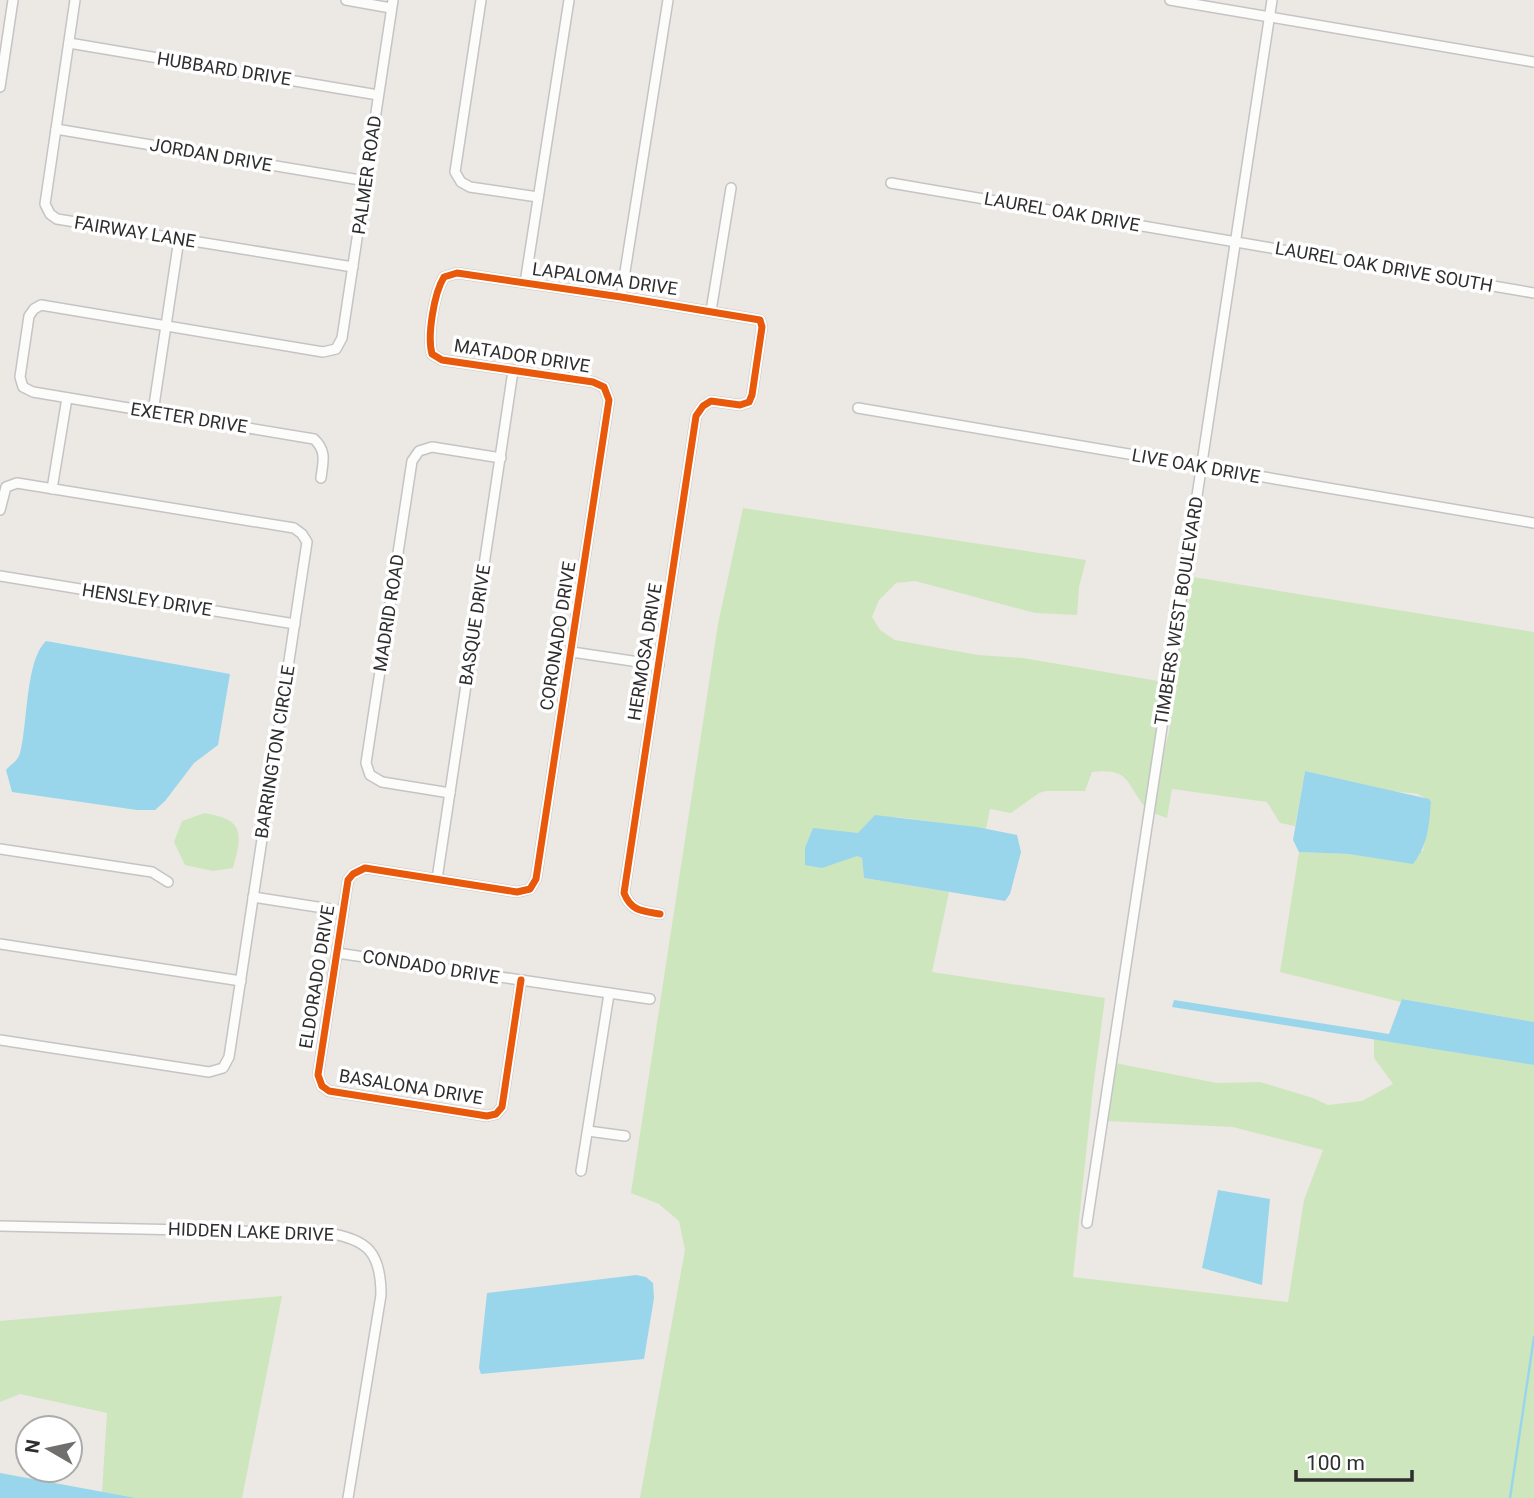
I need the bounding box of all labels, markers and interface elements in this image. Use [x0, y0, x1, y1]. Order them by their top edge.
street label: HUBBARD DRIVE [155, 48, 293, 89]
street label: PALMER ROAD [348, 114, 385, 236]
street label: JORDAN DRIVE [148, 133, 274, 176]
street label: LAUREL OAK DRIVE [983, 187, 1142, 236]
street label: FAIRWAY LANE [73, 212, 197, 251]
street label: LAUREL OAK DRIVE SOUTH [1274, 237, 1495, 296]
street label: LAPALOMA DRIVE [531, 258, 679, 299]
street label: MATADOR DRIVE [453, 334, 592, 377]
street label: EXETER DRIVE [129, 398, 249, 437]
street label: LIVE OAK DRIVE [1130, 444, 1262, 487]
street label: TIMBERS WEST BOULEVARD [1150, 495, 1207, 727]
street label: MADRID ROAD [369, 553, 408, 673]
street label: CORONADO DRIVE [535, 560, 580, 712]
street label: BASQUE DRIVE [455, 563, 494, 687]
street label: HENSLEY DRIVE [81, 579, 214, 620]
street label: HERMOSA DRIVE [623, 582, 666, 722]
street label: BARRINGTON CIRCLE [250, 664, 299, 840]
street label: ELDORADO DRIVE [295, 904, 338, 1050]
street label: CONDADO DRIVE [361, 945, 501, 988]
street label: BASALONA DRIVE [338, 1065, 485, 1108]
street label: HIDDEN LAKE DRIVE [168, 1218, 334, 1245]
north arrow [14, 1414, 84, 1484]
text: N [20, 1438, 45, 1455]
scale bar [1296, 1438, 1412, 1482]
text: 100 m [1306, 1451, 1365, 1475]

